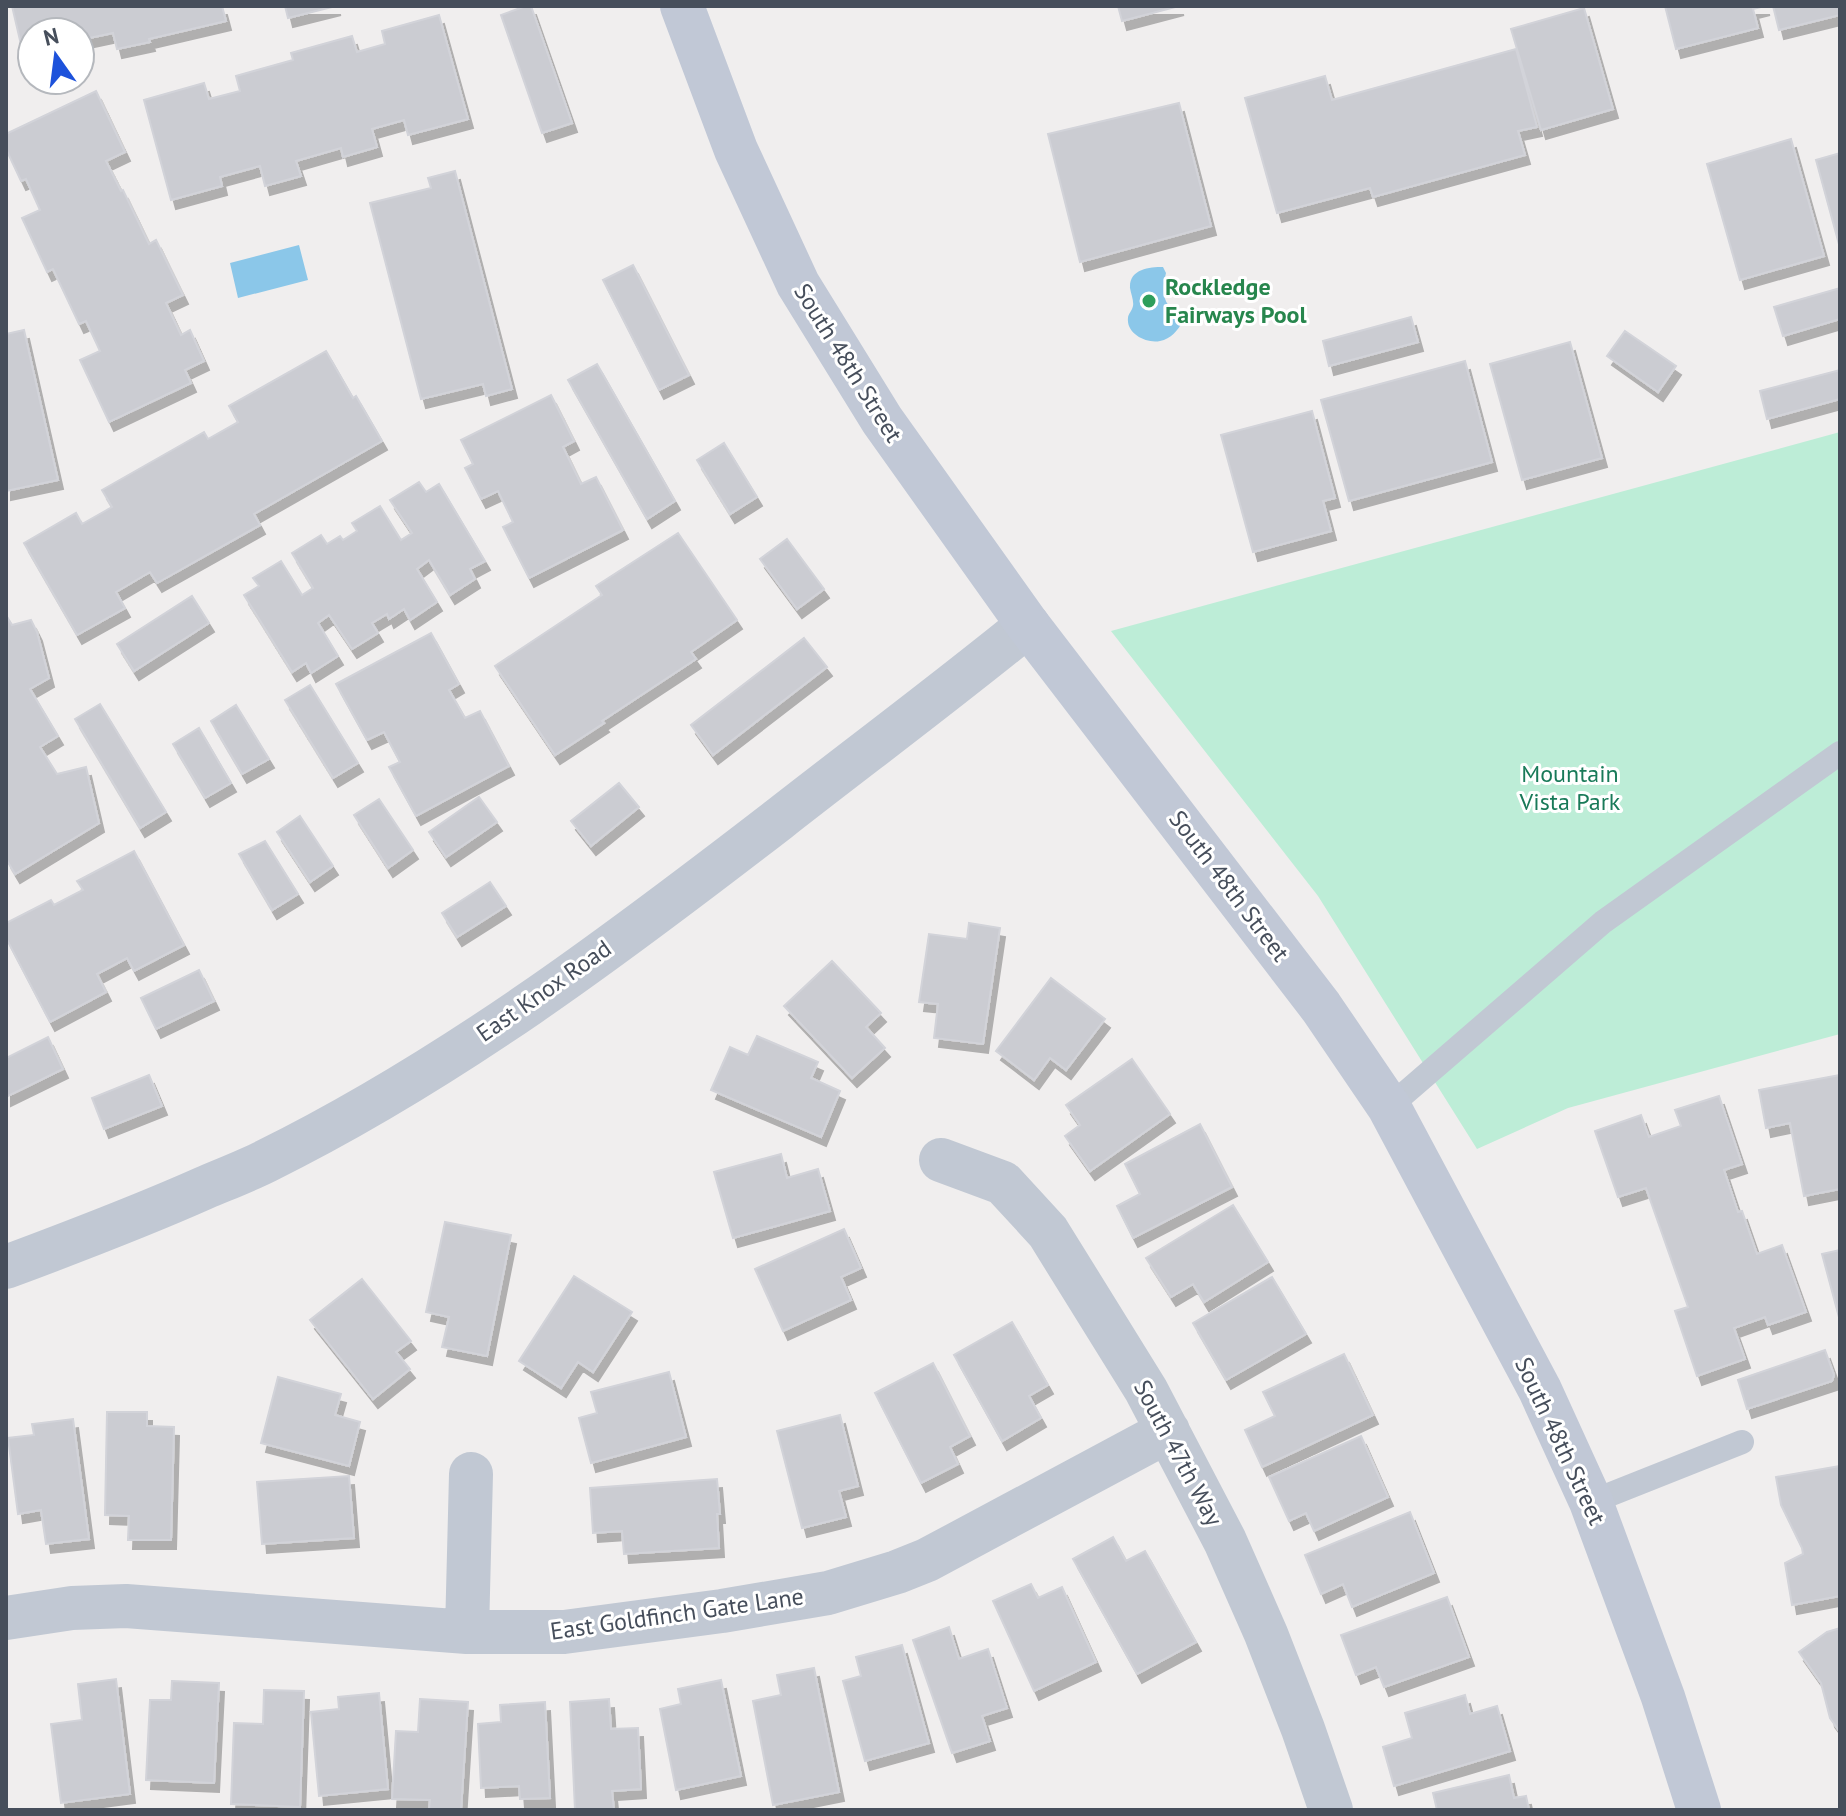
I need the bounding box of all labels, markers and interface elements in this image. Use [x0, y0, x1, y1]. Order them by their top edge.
north arrow [16, 16, 96, 96]
text: N [41, 21, 62, 52]
place label: Rockledge Fairways Pool [1165, 271, 1307, 330]
street label: South 48th Street [787, 278, 910, 448]
marker: Rockledge Fairways Pool [1140, 292, 1158, 310]
park label: Mountain Vista Park [1519, 758, 1621, 817]
street label: South 48th Street [1162, 804, 1296, 967]
street label: East Knox Road [470, 933, 617, 1049]
street label: South 48th Street [1508, 1352, 1613, 1530]
street label: South 47th Way [1127, 1374, 1230, 1531]
street label: East Goldfinch Gate Lane [548, 1580, 806, 1647]

